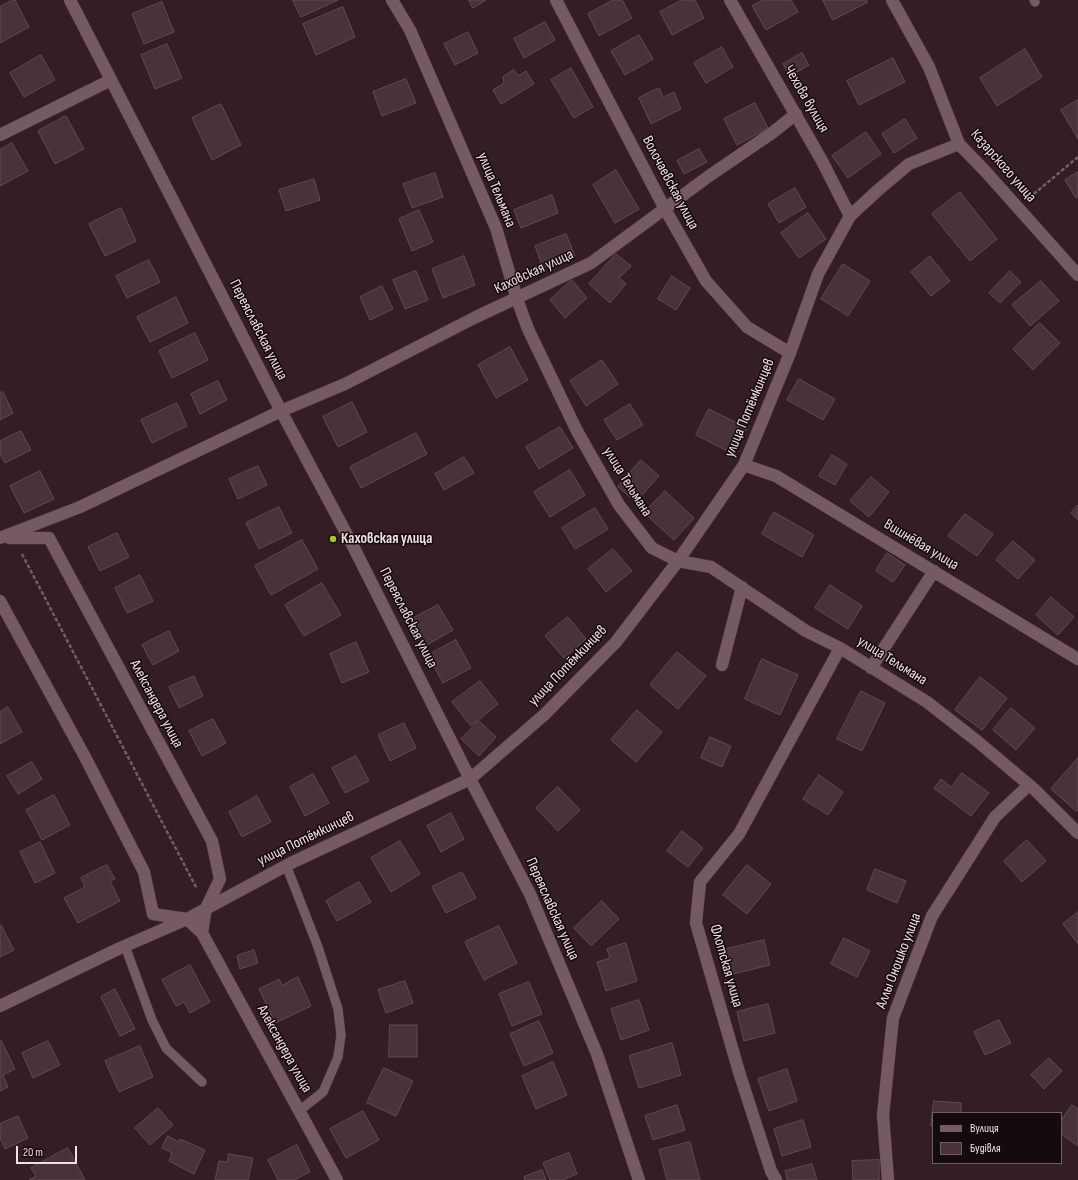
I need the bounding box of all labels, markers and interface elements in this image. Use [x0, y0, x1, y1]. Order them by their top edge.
street label: Чехова вулиця [780, 62, 832, 136]
street label: Казарского улица [966, 126, 1040, 206]
street label: Волочаевская улица [638, 133, 702, 233]
street label: улица Тельмана [473, 150, 519, 230]
street label: Каховская улица [492, 246, 576, 298]
street label: Переяславская улица [225, 277, 291, 383]
street label: улица Потёмкинцев [721, 356, 779, 460]
street label: улица Тельмана [598, 444, 656, 520]
street label: Вишнёвая улица [880, 516, 962, 574]
place label: Каховская улица [341, 530, 432, 548]
marker: Каховская улица [328, 534, 338, 544]
street label: Переяславская улица [375, 565, 441, 671]
street label: улица Потёмкинцев [525, 622, 611, 710]
street label: улица Тельмана [854, 632, 930, 690]
street label: Александера улица [125, 657, 187, 751]
street label: улица Потёмкинцев [255, 808, 357, 870]
street label: Переяславская улица [521, 855, 583, 963]
street label: Аллы Оношко улица [873, 911, 925, 1011]
street label: Флотская улица [706, 922, 746, 1010]
street label: Александера улица [253, 1002, 315, 1096]
legend [932, 1112, 1062, 1164]
text: Вулиця [970, 1121, 999, 1136]
scale bar [18, 1138, 79, 1164]
text: Будівля [970, 1141, 1001, 1156]
text: 20 m [23, 1145, 43, 1160]

